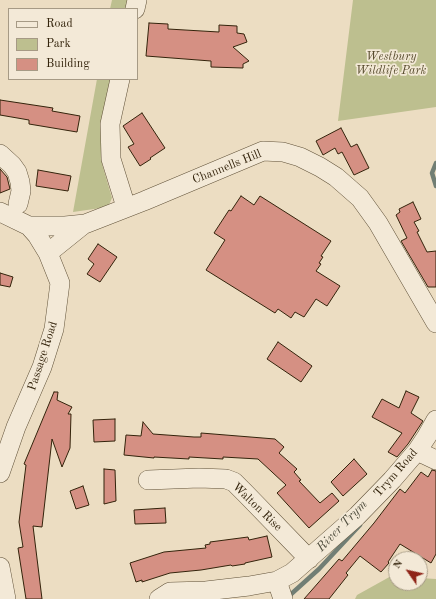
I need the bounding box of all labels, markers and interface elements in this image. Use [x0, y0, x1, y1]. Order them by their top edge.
legend [8, 8, 138, 80]
text: Road [46, 18, 73, 30]
text: Park [46, 38, 71, 50]
park label: Westbury Wildlife Park [356, 50, 426, 78]
text: Building [46, 58, 90, 70]
street label: Channells Hill [190, 147, 264, 187]
street label: Passage Road [25, 320, 61, 392]
street label: Trym Road [371, 446, 421, 500]
street label: Walton Rise [229, 480, 285, 534]
water label: River Trym [313, 497, 371, 555]
north arrow [388, 551, 428, 591]
text: N [392, 558, 405, 571]

